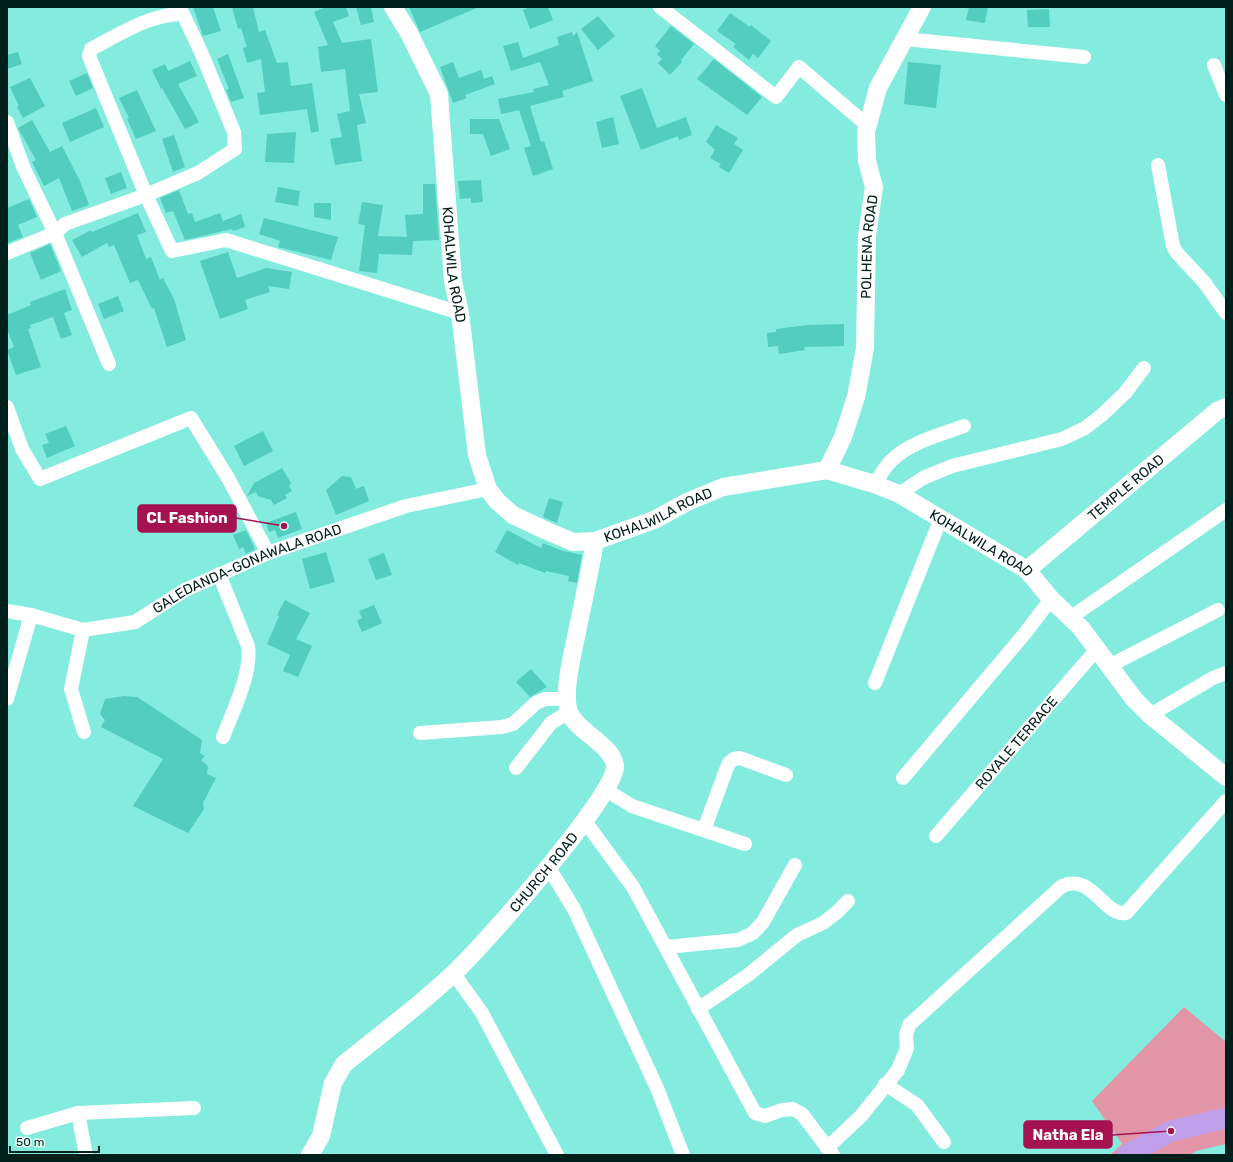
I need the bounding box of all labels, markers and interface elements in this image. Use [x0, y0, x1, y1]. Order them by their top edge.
street label: POLHENA ROAD [858, 194, 882, 299]
street label: KOHALWILA ROAD [438, 206, 469, 324]
street label: TEMPLE ROAD [1085, 451, 1168, 524]
street label: KOHALWILA ROAD [602, 484, 715, 546]
callout: CL Fashion [138, 505, 236, 532]
street label: KOHALWILA ROAD [927, 506, 1037, 580]
text: CL Fashion [146, 509, 228, 527]
street label: GALEDANDA-GONAWALA ROAD [150, 521, 344, 617]
street label: ROYALE TERRACE [972, 693, 1061, 793]
street label: CHURCH ROAD [506, 829, 582, 916]
callout: Natha Ela [1024, 1121, 1112, 1148]
text: Natha Ela [1032, 1126, 1104, 1144]
scale bar [10, 1128, 99, 1154]
text: 50 m [16, 1135, 44, 1149]

